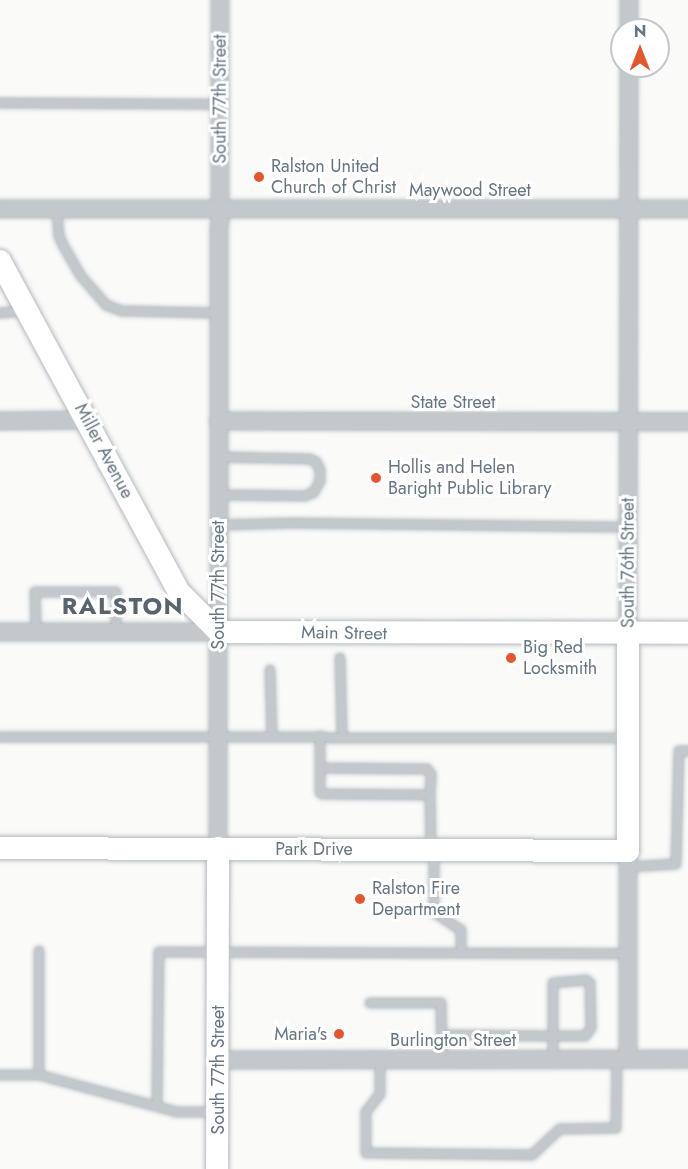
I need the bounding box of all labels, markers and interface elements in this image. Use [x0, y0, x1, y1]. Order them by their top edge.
north arrow [610, 18, 670, 78]
text: N [634, 20, 646, 43]
street label: South 77th Street [209, 34, 231, 164]
place label: Ralston United Church of Christ [271, 156, 396, 198]
marker: Ralston United Church of Christ [252, 170, 266, 184]
street label: Maywood Street [409, 179, 531, 201]
street label: State Street [411, 391, 495, 413]
street label: Miller Avenue [70, 400, 138, 502]
place label: Hollis and Helen Baright Public Library [388, 457, 552, 500]
marker: Hollis and Helen Baright Public Library [369, 471, 383, 485]
street label: South 76th Street [617, 498, 639, 628]
street label: South 77th Street [207, 520, 229, 650]
district label: RALSTON [62, 592, 184, 620]
street label: Main Street [301, 621, 387, 645]
place label: Big Red Locksmith [523, 637, 597, 680]
marker: Big Red Locksmith [504, 651, 518, 665]
street label: Park Drive [275, 838, 353, 860]
place label: Ralston Fire Department [372, 878, 460, 920]
marker: Ralston Fire Department [353, 892, 367, 906]
street label: South 77th Street [207, 1005, 229, 1135]
place label: Maria's [274, 1023, 327, 1045]
marker: Maria's [332, 1027, 346, 1041]
street label: Burlington Street [390, 1029, 516, 1051]

